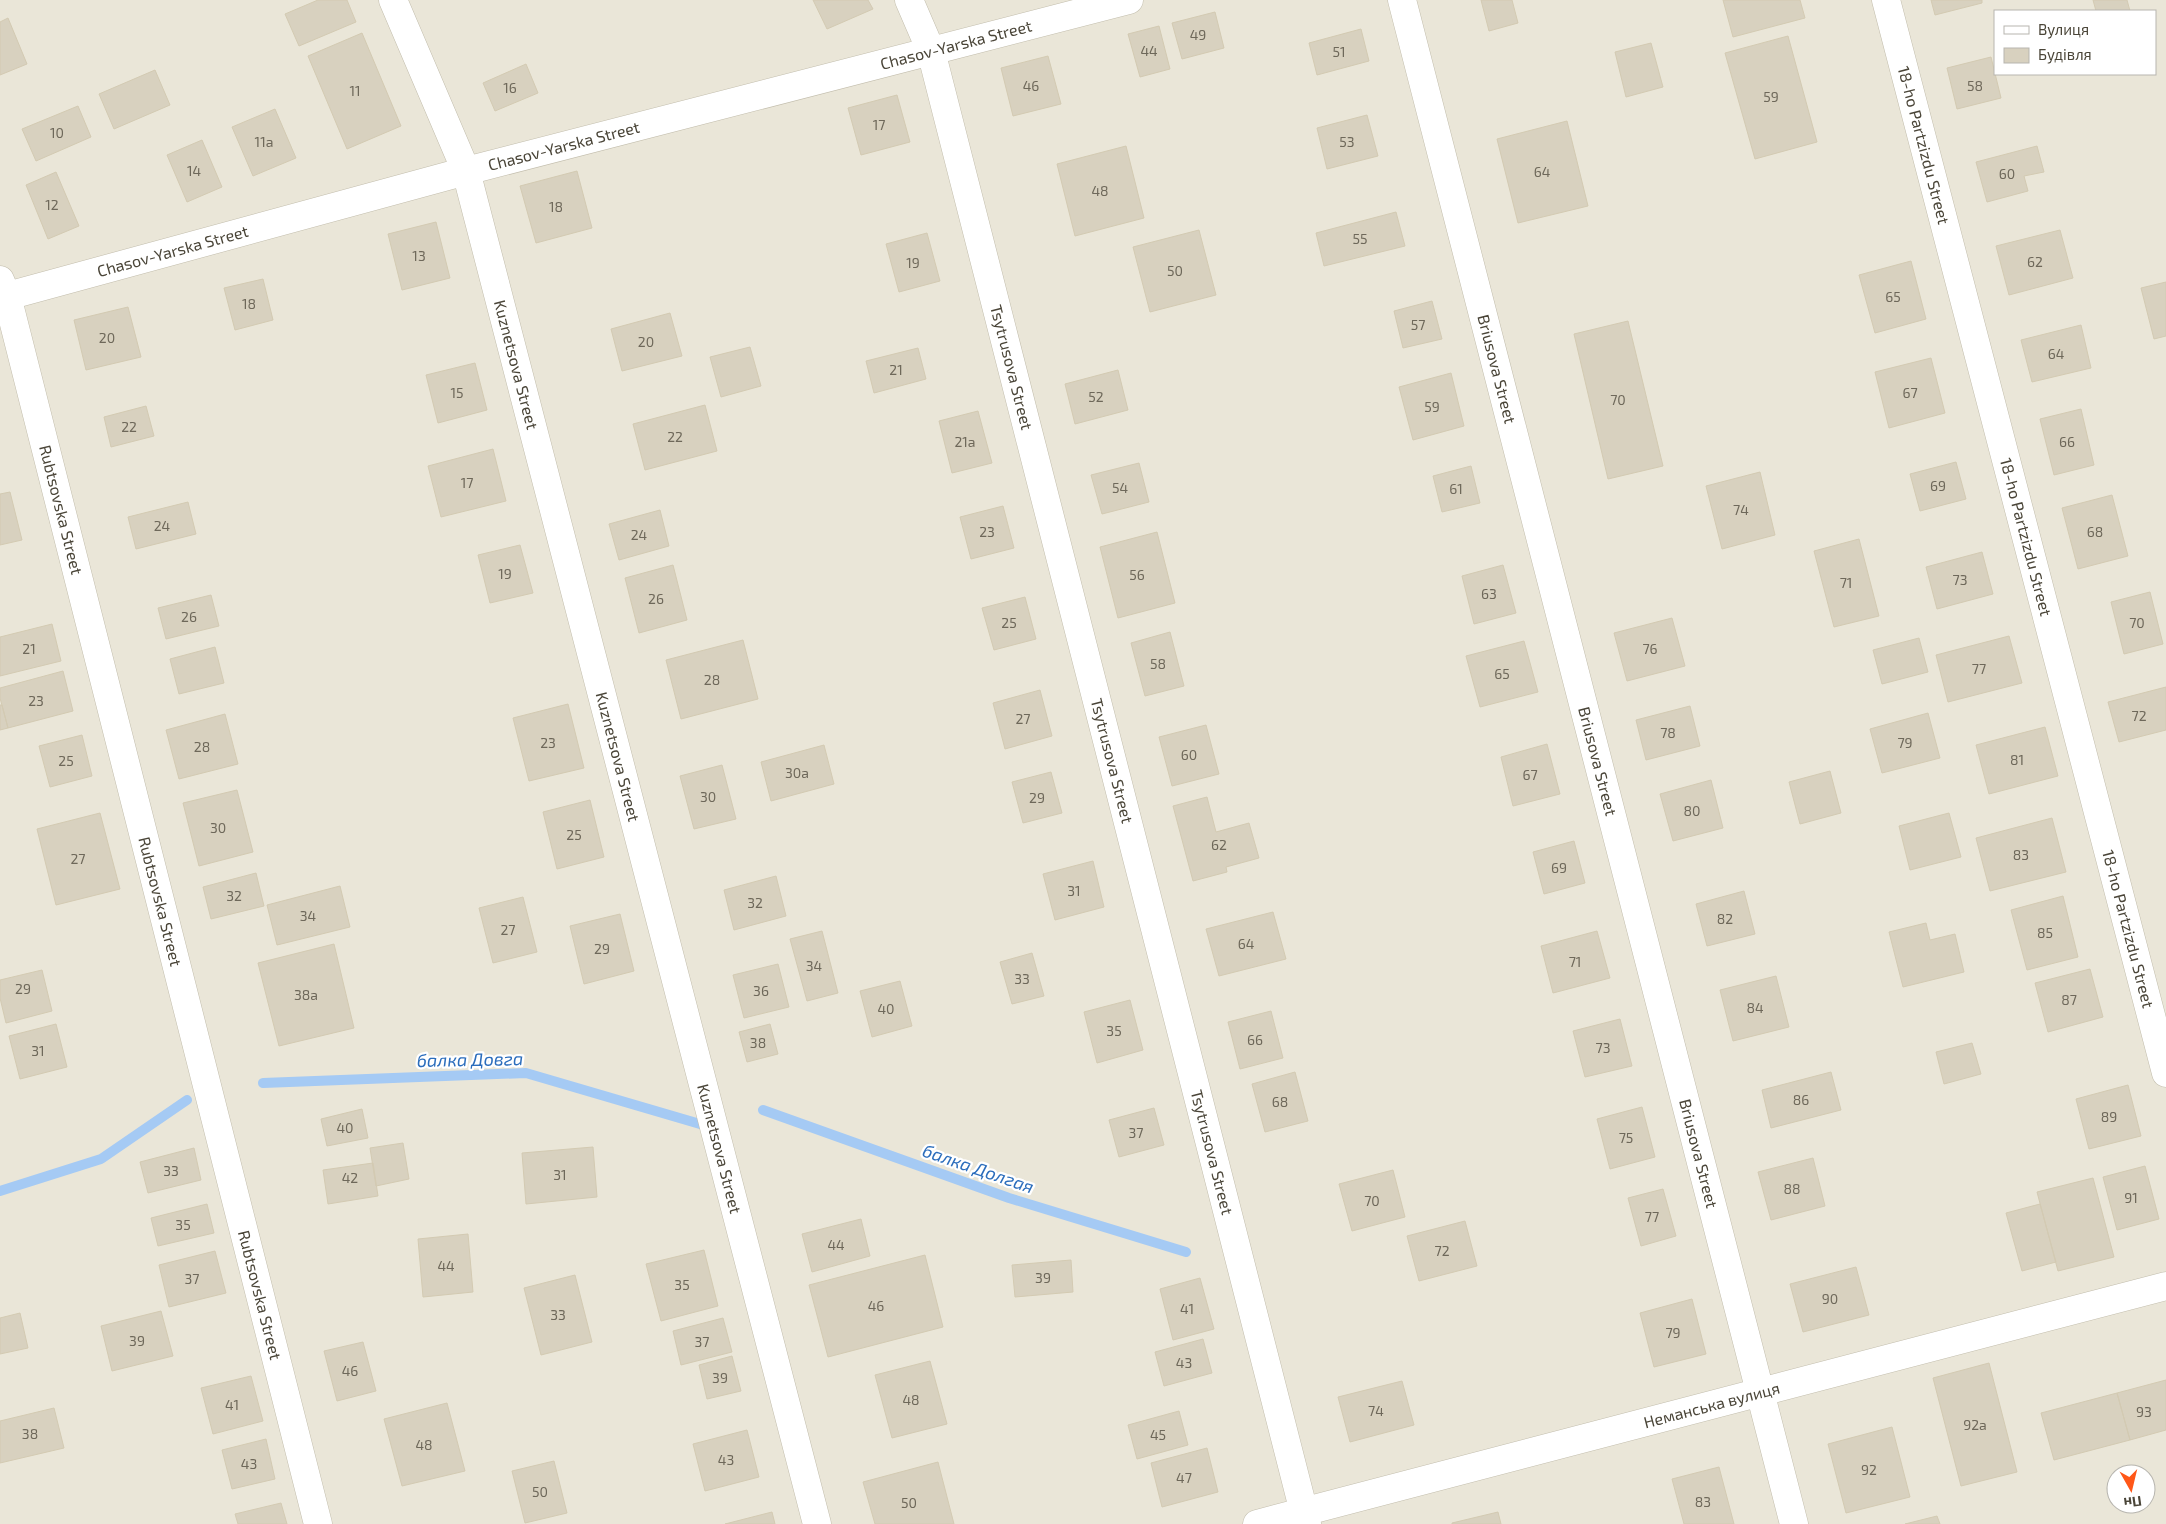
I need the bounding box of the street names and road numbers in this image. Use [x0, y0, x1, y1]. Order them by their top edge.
street label: Chasov-Yarska Street [878, 15, 1034, 73]
street label: 18-ho Partzizdu Street [1895, 64, 1954, 226]
street label: Chasov-Yarska Street [486, 117, 641, 174]
street label: Chasov-Yarska Street [95, 221, 250, 280]
street label: Kuznetsova Street [491, 298, 543, 431]
street label: Tsytrusova Street [987, 303, 1037, 432]
street label: Briusova Street [1474, 312, 1521, 425]
street label: Rubtsovska Street [36, 443, 87, 576]
street label: 18-ho Partzizdu Street [1997, 456, 2056, 618]
street label: Kuznetsova Street [593, 690, 644, 823]
street label: Tsytrusova Street [1088, 696, 1138, 825]
street label: Briusova Street [1575, 705, 1621, 818]
street label: Rubtsovska Street [135, 834, 186, 968]
street label: 18-ho Partzizdu Street [2099, 848, 2159, 1010]
street label: Kuznetsova Street [694, 1082, 746, 1215]
street label: Tsytrusova Street [1187, 1087, 1238, 1217]
street label: Briusova Street [1676, 1097, 1722, 1210]
street label: Rubtsovska Street [235, 1228, 286, 1362]
street label: Неманська вулиця [1641, 1378, 1782, 1431]

